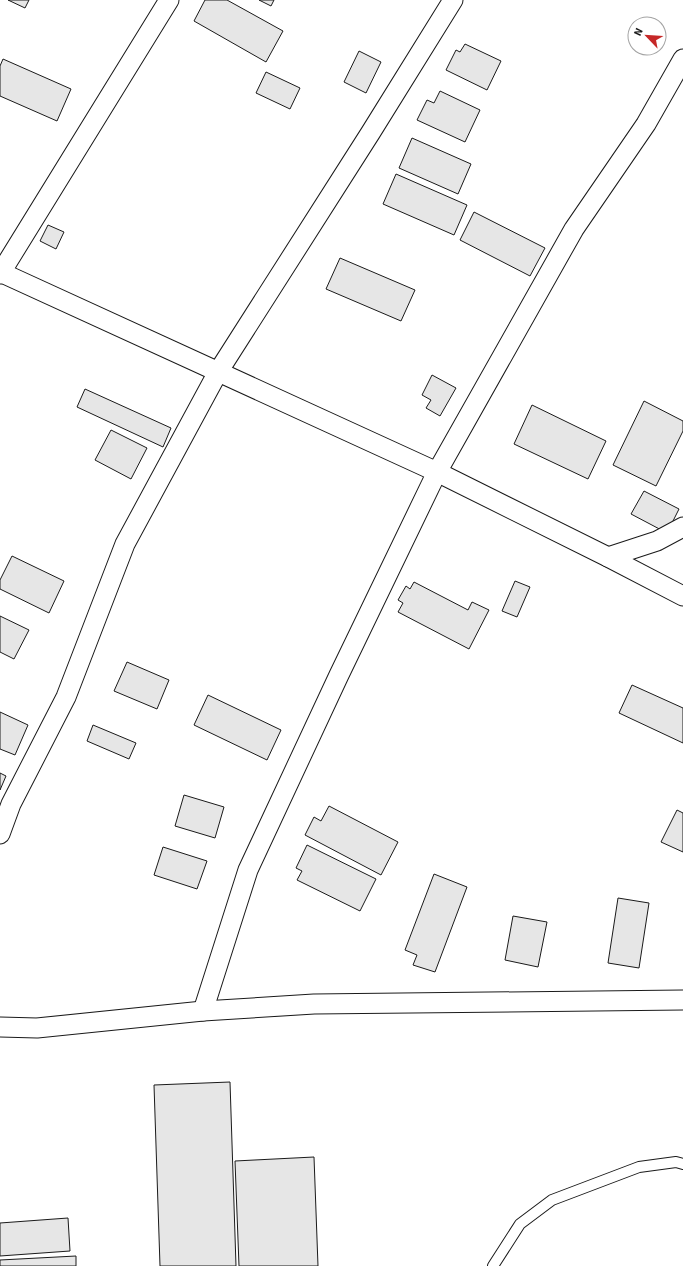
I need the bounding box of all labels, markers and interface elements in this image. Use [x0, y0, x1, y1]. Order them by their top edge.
north arrow [627, 16, 667, 56]
text: N [630, 25, 647, 38]

